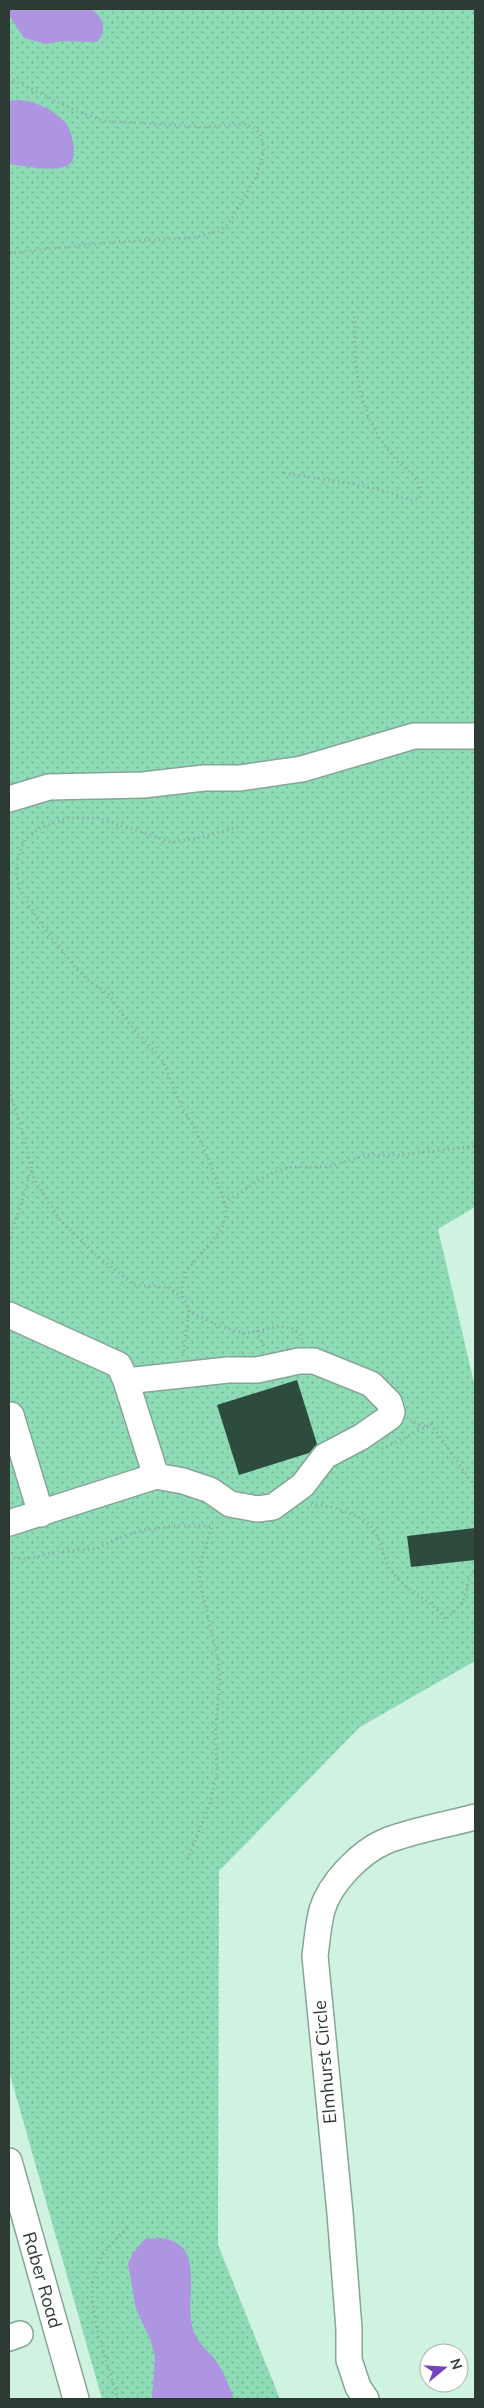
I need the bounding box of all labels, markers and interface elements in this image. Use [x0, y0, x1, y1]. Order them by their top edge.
street label: Elmhurst Circle [308, 1999, 341, 2125]
street label: Raber Road [18, 2229, 67, 2331]
north arrow [419, 2343, 469, 2393]
text: N [446, 2356, 467, 2372]

